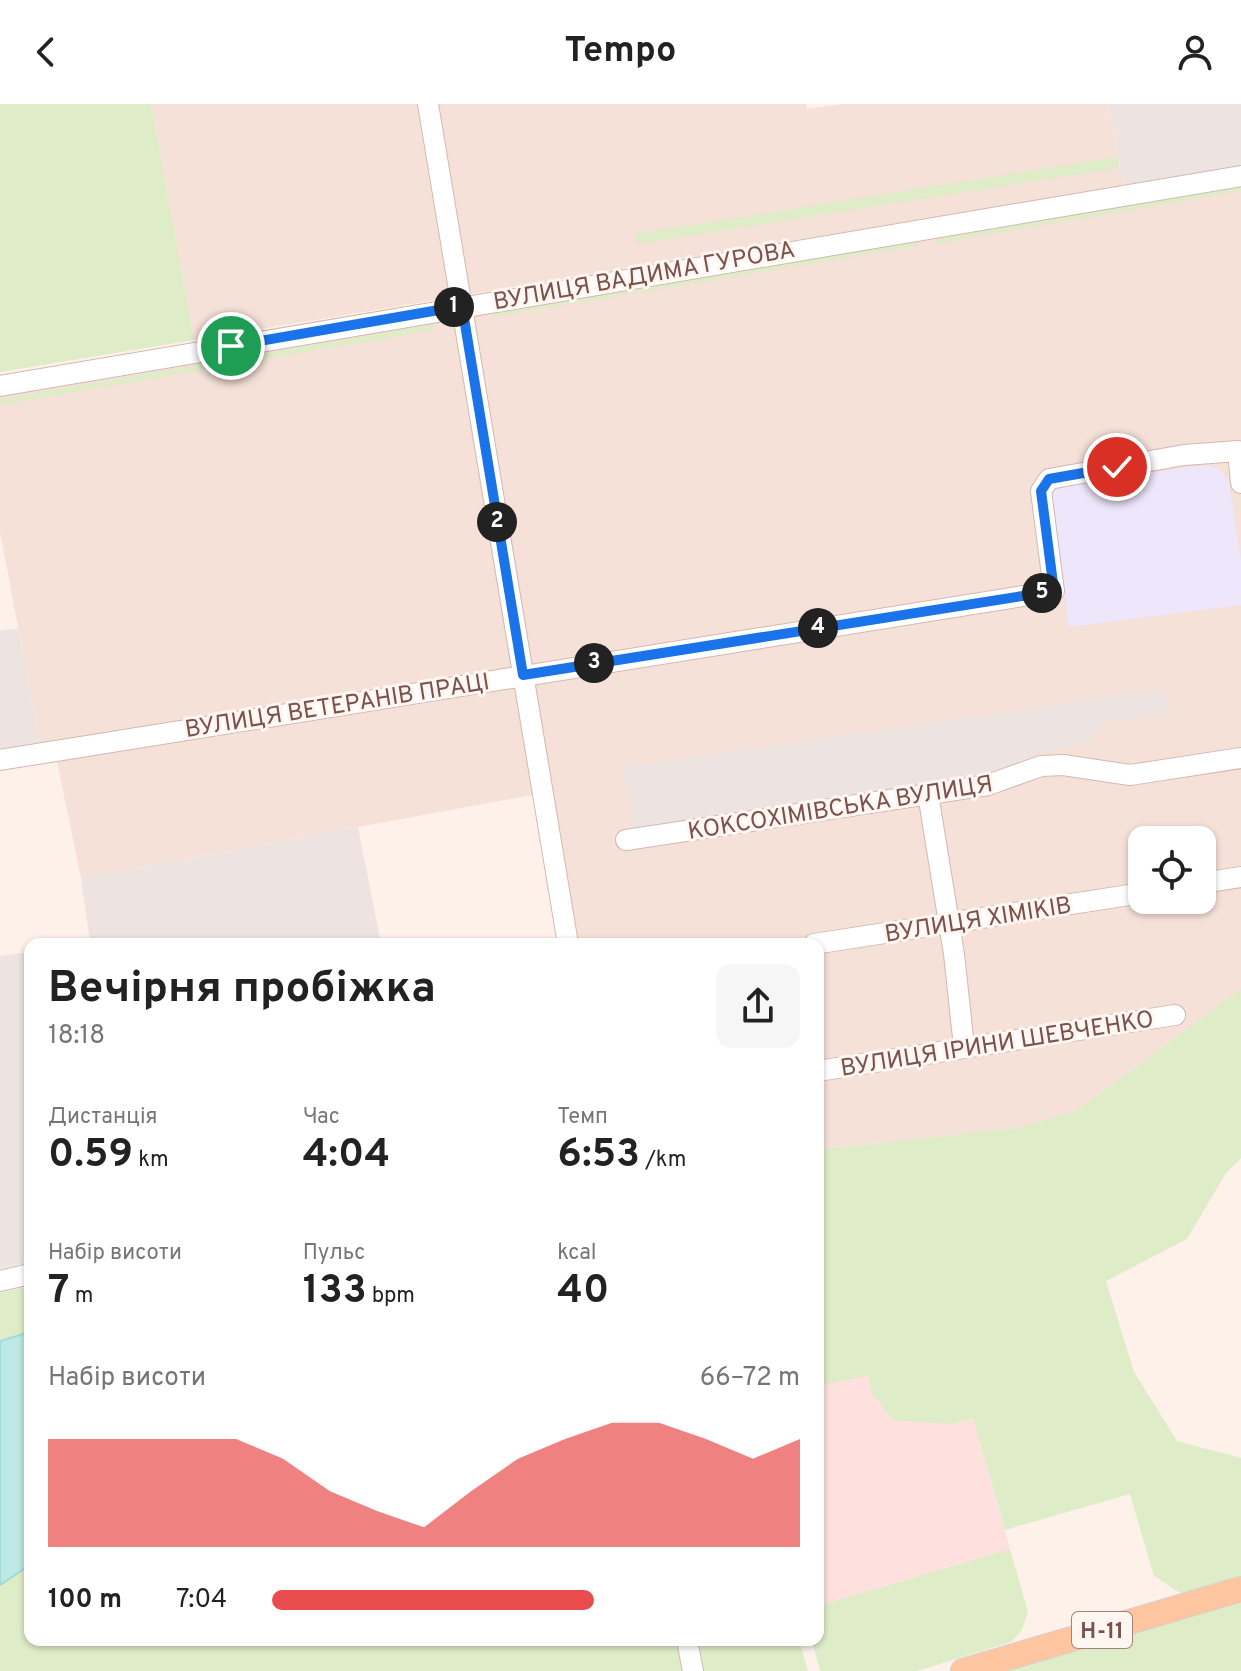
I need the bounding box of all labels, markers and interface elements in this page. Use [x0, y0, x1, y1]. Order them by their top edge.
text: Tempo [565, 29, 676, 75]
icon: back [24, 30, 68, 74]
icon: person [1173, 30, 1217, 74]
street label: ВУЛИЦЯ ВАДИМА ГУРОВА [491, 236, 798, 318]
pin: 1 [434, 287, 474, 327]
text: 1 [450, 293, 458, 320]
pin [197, 312, 265, 380]
icon: arrive [209, 324, 253, 368]
pin [1083, 433, 1151, 501]
icon: check [1095, 445, 1139, 489]
pin: 2 [477, 502, 517, 542]
text: 2 [490, 508, 504, 535]
pin: 5 [1022, 573, 1062, 613]
text: 5 [1035, 579, 1049, 606]
pin: 4 [798, 608, 838, 648]
text: 4 [811, 614, 825, 641]
pin: 3 [574, 643, 614, 683]
text: 3 [587, 649, 601, 676]
street label: ВУЛИЦЯ ВЕТЕРАНІВ ПРАЦІ [183, 668, 492, 746]
street label: КОКСОХІМІВСЬКА ВУЛИЦЯ [686, 770, 995, 848]
map controls [1128, 826, 1216, 914]
button: locate [1128, 826, 1216, 914]
street label: ВУЛИЦЯ ХІМІКІВ [883, 891, 1074, 951]
text: Вечірня пробіжка [48, 962, 436, 1018]
button: share [716, 964, 800, 1048]
street label: ВУЛИЦЯ ІРИНИ ШЕВЧЕНКО [839, 1005, 1156, 1085]
text: 18:18 [48, 1020, 105, 1053]
text: Дистанція [48, 1104, 157, 1131]
text: Час [303, 1104, 340, 1131]
text: Темп [557, 1104, 608, 1131]
text: 0.59 [48, 1131, 133, 1181]
text: 4:04 [303, 1131, 390, 1181]
text: 6:53 [557, 1131, 640, 1181]
text: km [133, 1147, 169, 1174]
text: /km [640, 1147, 686, 1174]
text: Набір висоти [48, 1240, 182, 1267]
text: Пульс [303, 1240, 365, 1267]
text: kcal [557, 1240, 596, 1267]
text: 7 [48, 1267, 69, 1317]
text: 133 [303, 1267, 367, 1317]
text: 40 [557, 1267, 609, 1317]
text: m [69, 1283, 93, 1310]
text: bpm [367, 1283, 415, 1310]
text: Набір висоти [48, 1362, 206, 1395]
text: 66–72 m [700, 1362, 800, 1395]
text: 100 m [48, 1584, 122, 1617]
text: 7:04 [176, 1584, 227, 1617]
road number: Н-11 [1072, 1612, 1132, 1648]

